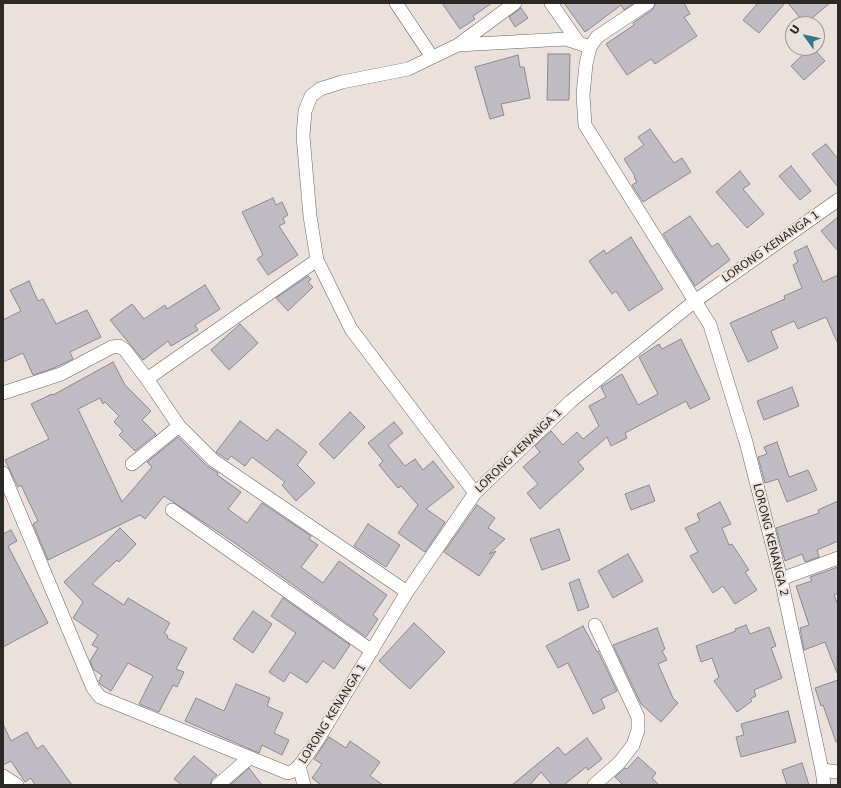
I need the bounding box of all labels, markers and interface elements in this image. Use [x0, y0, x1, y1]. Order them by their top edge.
north arrow [785, 16, 825, 56]
text: U [787, 22, 803, 37]
street label: LORONG KENANGA 1 [720, 208, 822, 286]
street label: LORONG KENANGA 1 [473, 406, 565, 496]
street label: LORONG KENANGA 2 [750, 482, 790, 598]
street label: LORONG KENANGA 1 [297, 661, 369, 767]

